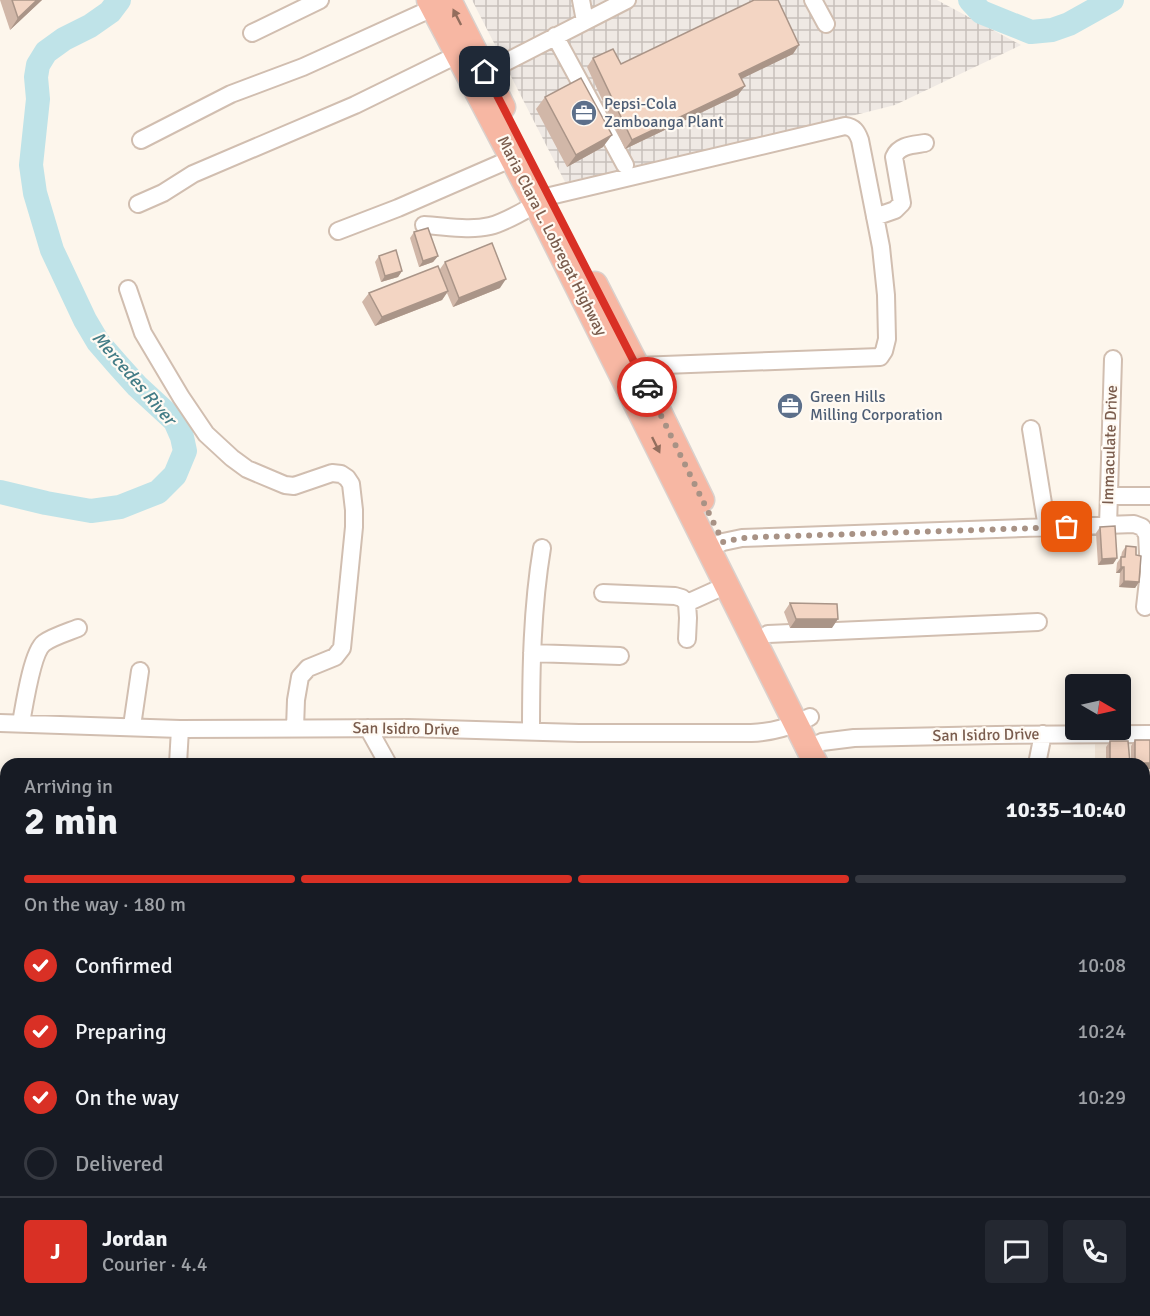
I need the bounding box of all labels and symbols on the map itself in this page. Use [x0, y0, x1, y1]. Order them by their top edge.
one-way arrow [453, 8, 463, 26]
pin [459, 46, 510, 97]
place label: Pepsi-Cola Zamboanga Plant [604, 94, 724, 132]
office icon: Pepsi-Cola Zamboanga Plant [569, 98, 599, 128]
street label: Maria Clara L. Lobregat Highway [493, 133, 611, 340]
water label: Mercedes River [87, 327, 182, 431]
courier [617, 357, 677, 417]
street label: Immaculate Drive [1098, 385, 1122, 505]
place label: Green Hills Milling Corporation [810, 387, 943, 425]
office icon: Green Hills Milling Corporation [775, 391, 805, 421]
one-way arrow [652, 436, 661, 453]
pin [1041, 501, 1092, 552]
north arrow [1065, 674, 1131, 740]
street label: San Isidro Drive [352, 718, 460, 740]
street label: San Isidro Drive [932, 724, 1040, 746]

